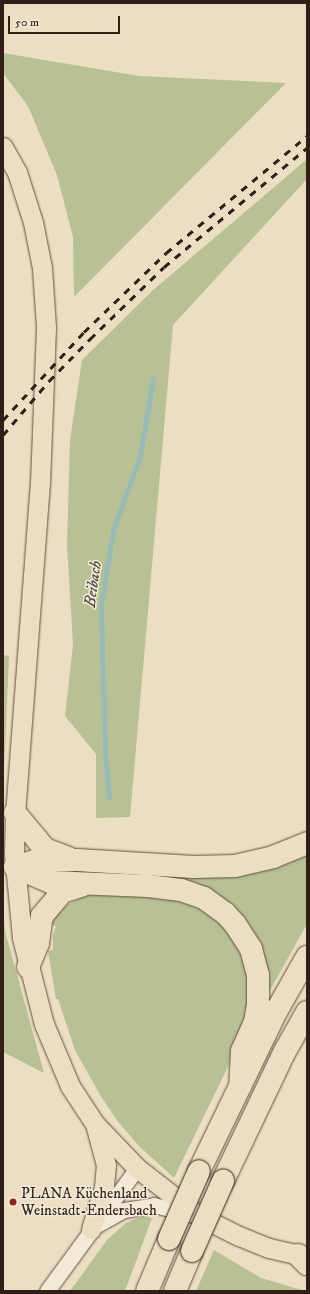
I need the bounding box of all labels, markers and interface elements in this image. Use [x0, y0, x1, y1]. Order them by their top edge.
scale bar [10, 8, 122, 34]
text: 50 m [15, 15, 39, 30]
water label: Beibach [80, 560, 106, 608]
place label: PLANA Küchenland Weinstadt-Endersbach [21, 1184, 157, 1219]
marker: PLANA Küchenland Weinstadt-Endersbach [8, 1197, 18, 1207]

